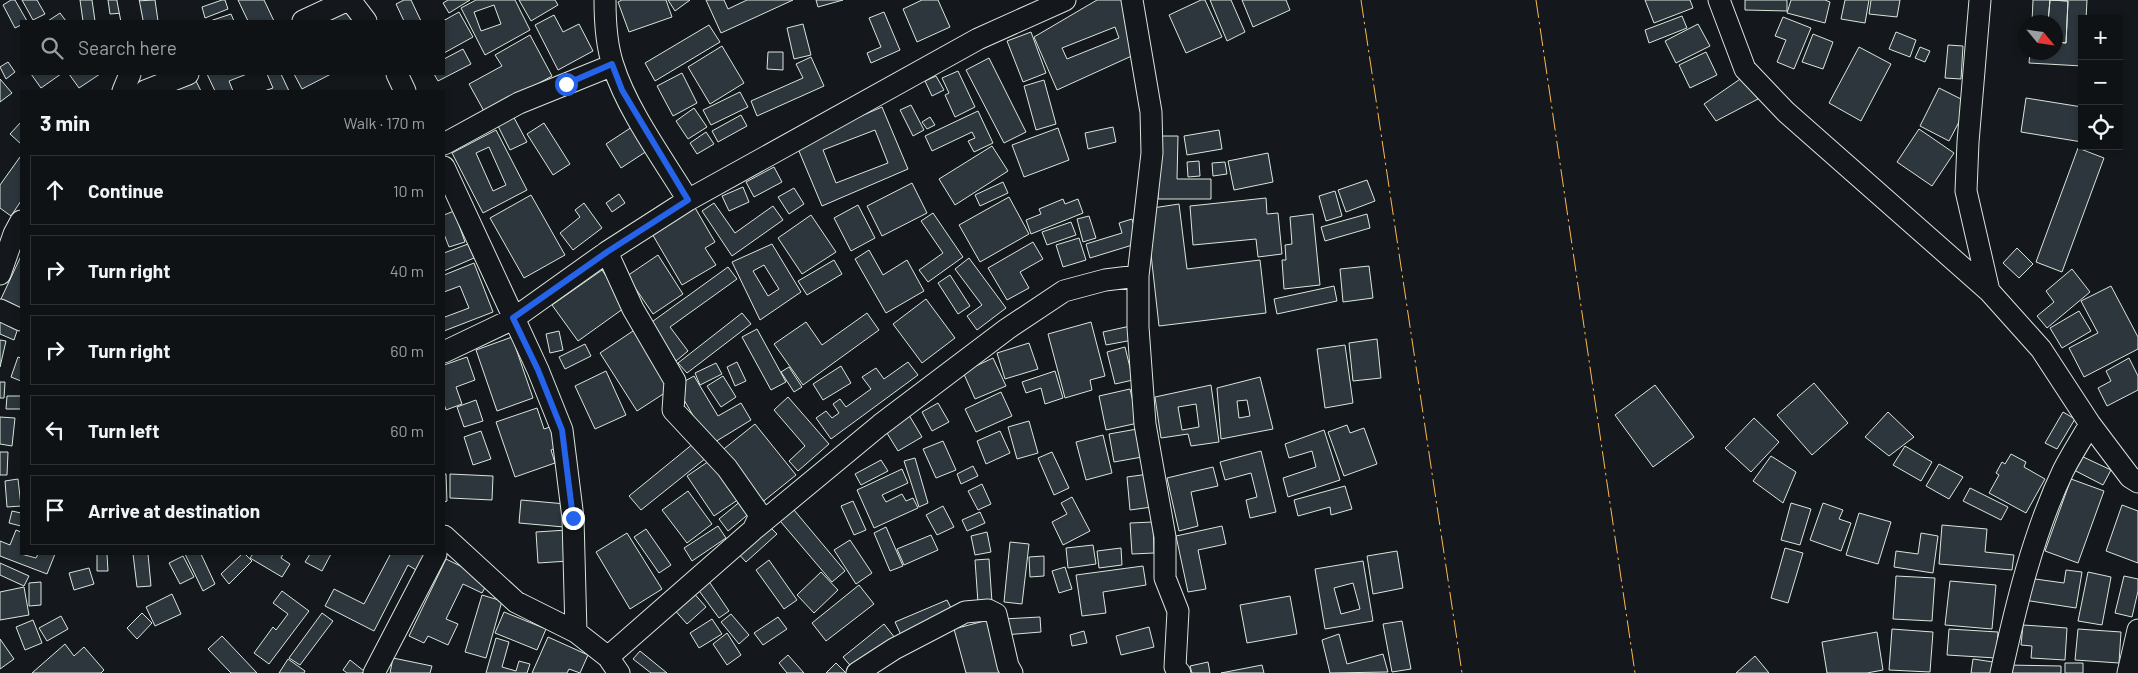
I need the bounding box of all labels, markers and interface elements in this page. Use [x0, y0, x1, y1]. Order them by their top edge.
north arrow [2018, 15, 2063, 60]
map controls [2078, 15, 2123, 150]
button: + [2078, 15, 2123, 60]
search box [20, 20, 445, 75]
icon: search [38, 34, 66, 62]
text: Search here [78, 36, 177, 59]
button: − [2078, 60, 2123, 105]
route start [555, 73, 578, 96]
button: locate [2078, 105, 2123, 150]
text: 3 min [40, 110, 90, 135]
text: Walk · 170 m [343, 113, 425, 132]
icon: ahead [41, 176, 69, 204]
text: Continue [88, 179, 164, 202]
text: 10 m [393, 181, 424, 200]
icon: right [41, 256, 69, 284]
text: Turn right [88, 259, 170, 282]
text: 40 m [390, 261, 424, 280]
icon: right [41, 336, 69, 364]
text: Turn right [88, 339, 170, 362]
text: 60 m [390, 341, 424, 360]
icon: left [41, 416, 69, 444]
text: Turn left [88, 419, 159, 442]
text: 60 m [390, 421, 424, 440]
icon: arrive [41, 496, 69, 524]
text: Arrive at destination [88, 499, 260, 522]
route end [562, 507, 585, 530]

